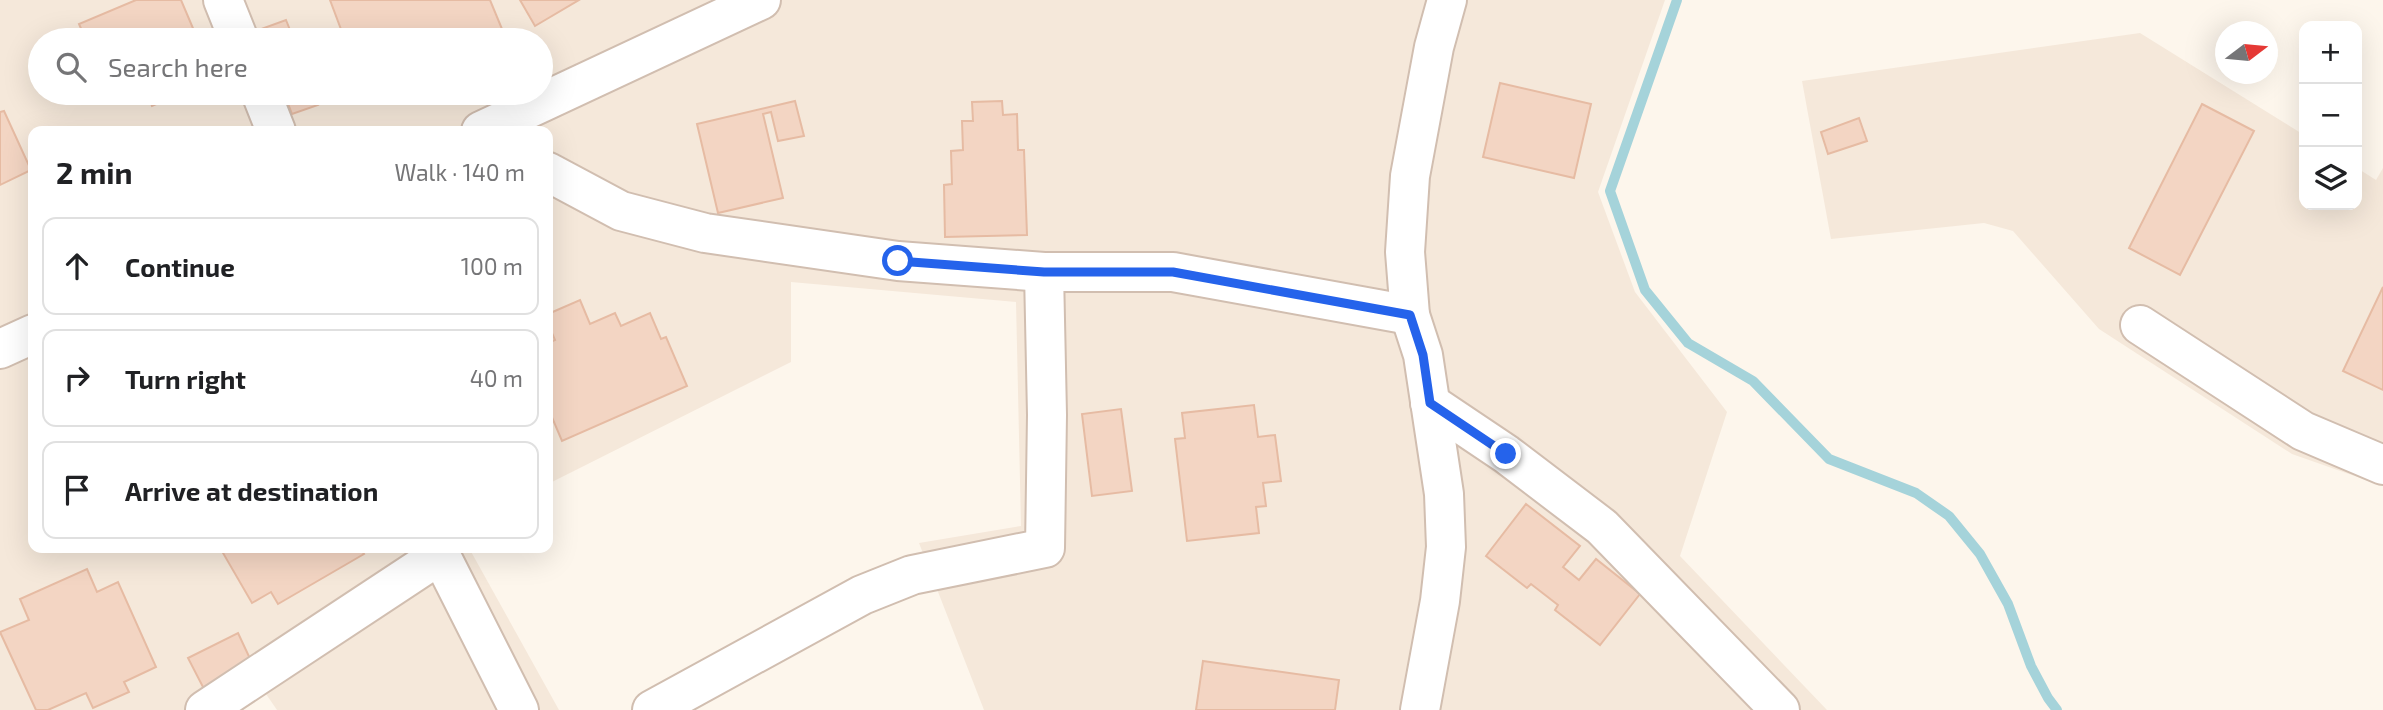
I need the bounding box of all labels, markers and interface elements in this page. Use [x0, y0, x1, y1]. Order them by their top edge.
north arrow [2215, 21, 2278, 84]
map controls [2299, 21, 2362, 210]
button: + [2299, 21, 2362, 84]
search box [28, 28, 553, 105]
icon: search [52, 48, 90, 86]
text: Search here [108, 51, 248, 82]
button: − [2299, 84, 2362, 147]
button: layers [2299, 147, 2362, 210]
text: 2 min [56, 154, 133, 190]
text: Walk · 140 m [394, 158, 525, 186]
route start [882, 245, 913, 276]
icon: ahead [58, 247, 96, 285]
text: Continue [125, 251, 235, 282]
text: 100 m [461, 252, 523, 280]
icon: right [58, 359, 96, 397]
text: Turn right [125, 363, 246, 394]
text: 40 m [470, 364, 523, 392]
route end [1490, 438, 1521, 469]
icon: arrive [58, 471, 96, 509]
text: Arrive at destination [125, 475, 378, 506]

